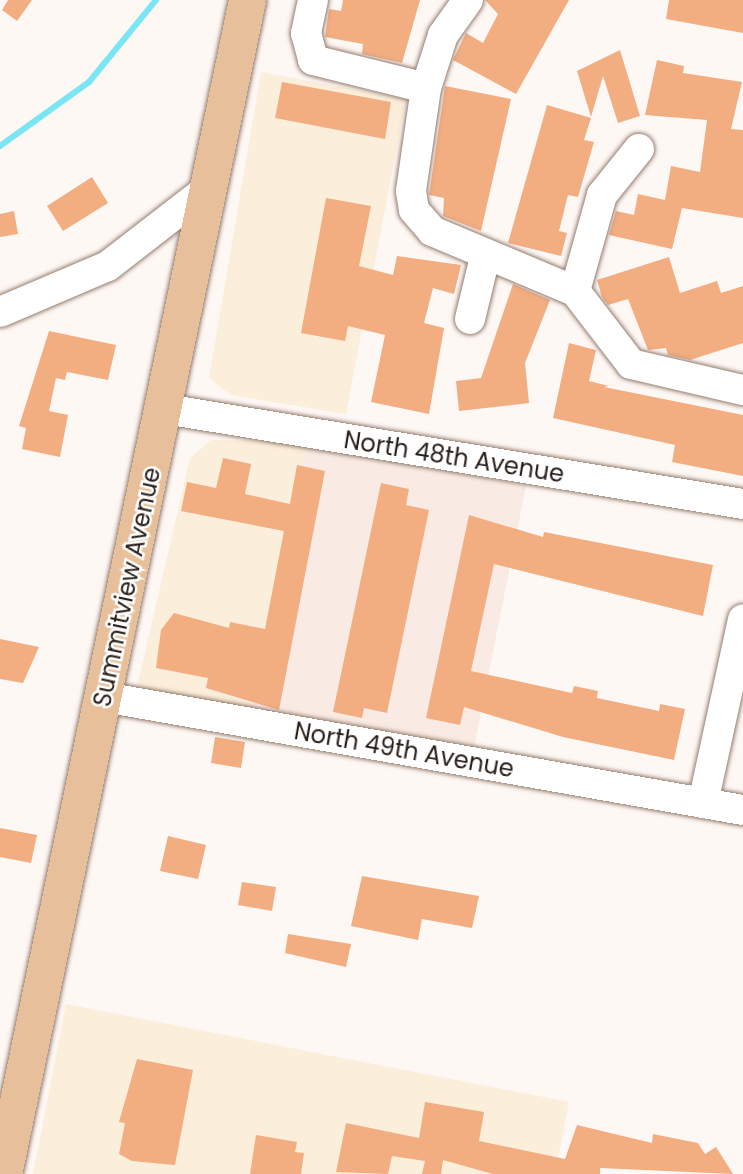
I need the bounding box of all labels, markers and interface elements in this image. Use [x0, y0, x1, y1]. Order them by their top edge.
street label: North 48th Avenue [342, 425, 566, 489]
street label: Summitview Avenue [88, 465, 166, 709]
street label: North 49th Avenue [292, 716, 516, 784]

